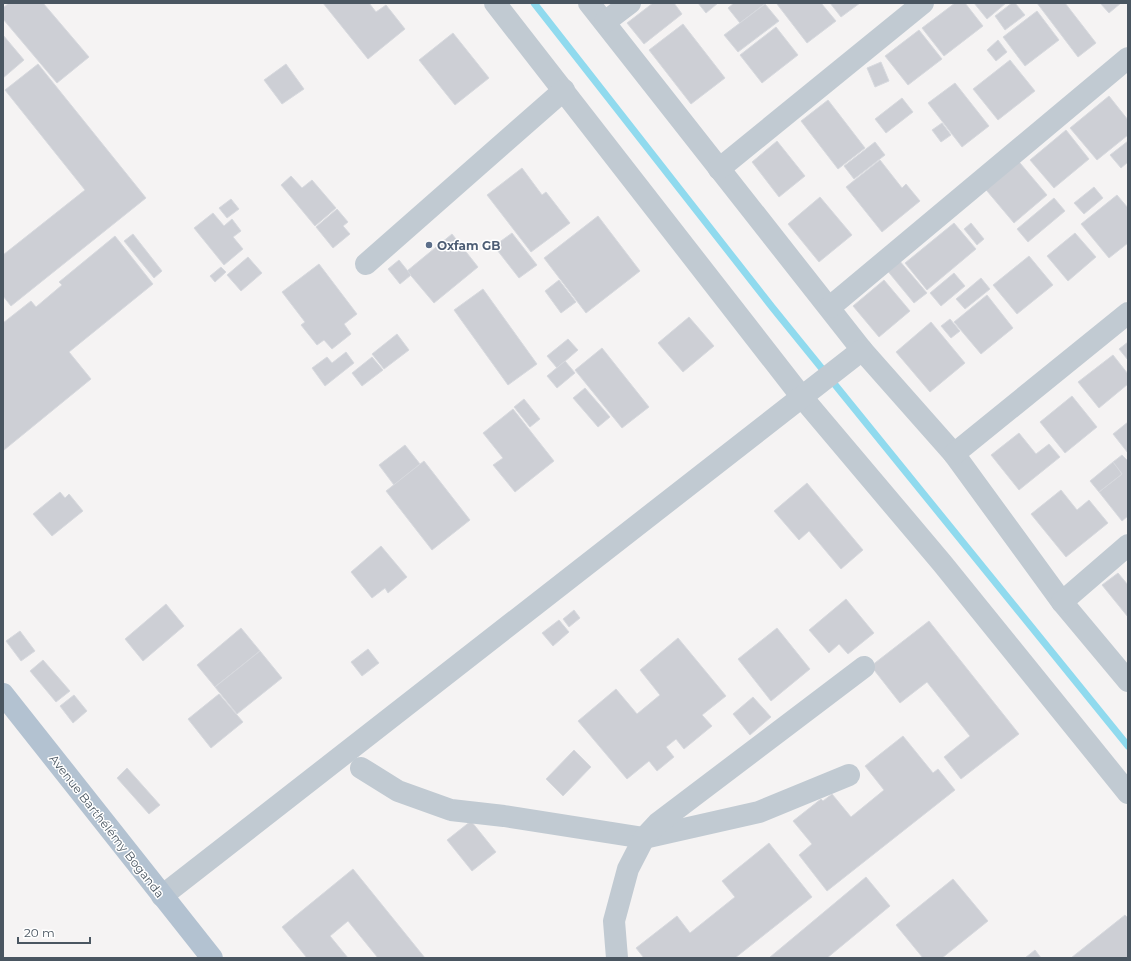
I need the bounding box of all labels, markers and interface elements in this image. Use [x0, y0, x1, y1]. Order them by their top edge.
place label: Oxfam GB [437, 238, 500, 253]
marker: Oxfam GB [424, 240, 434, 250]
street label: Avenue Barthélémy Boganda [46, 751, 168, 901]
scale bar [18, 919, 90, 945]
text: 20 m [24, 925, 55, 940]

